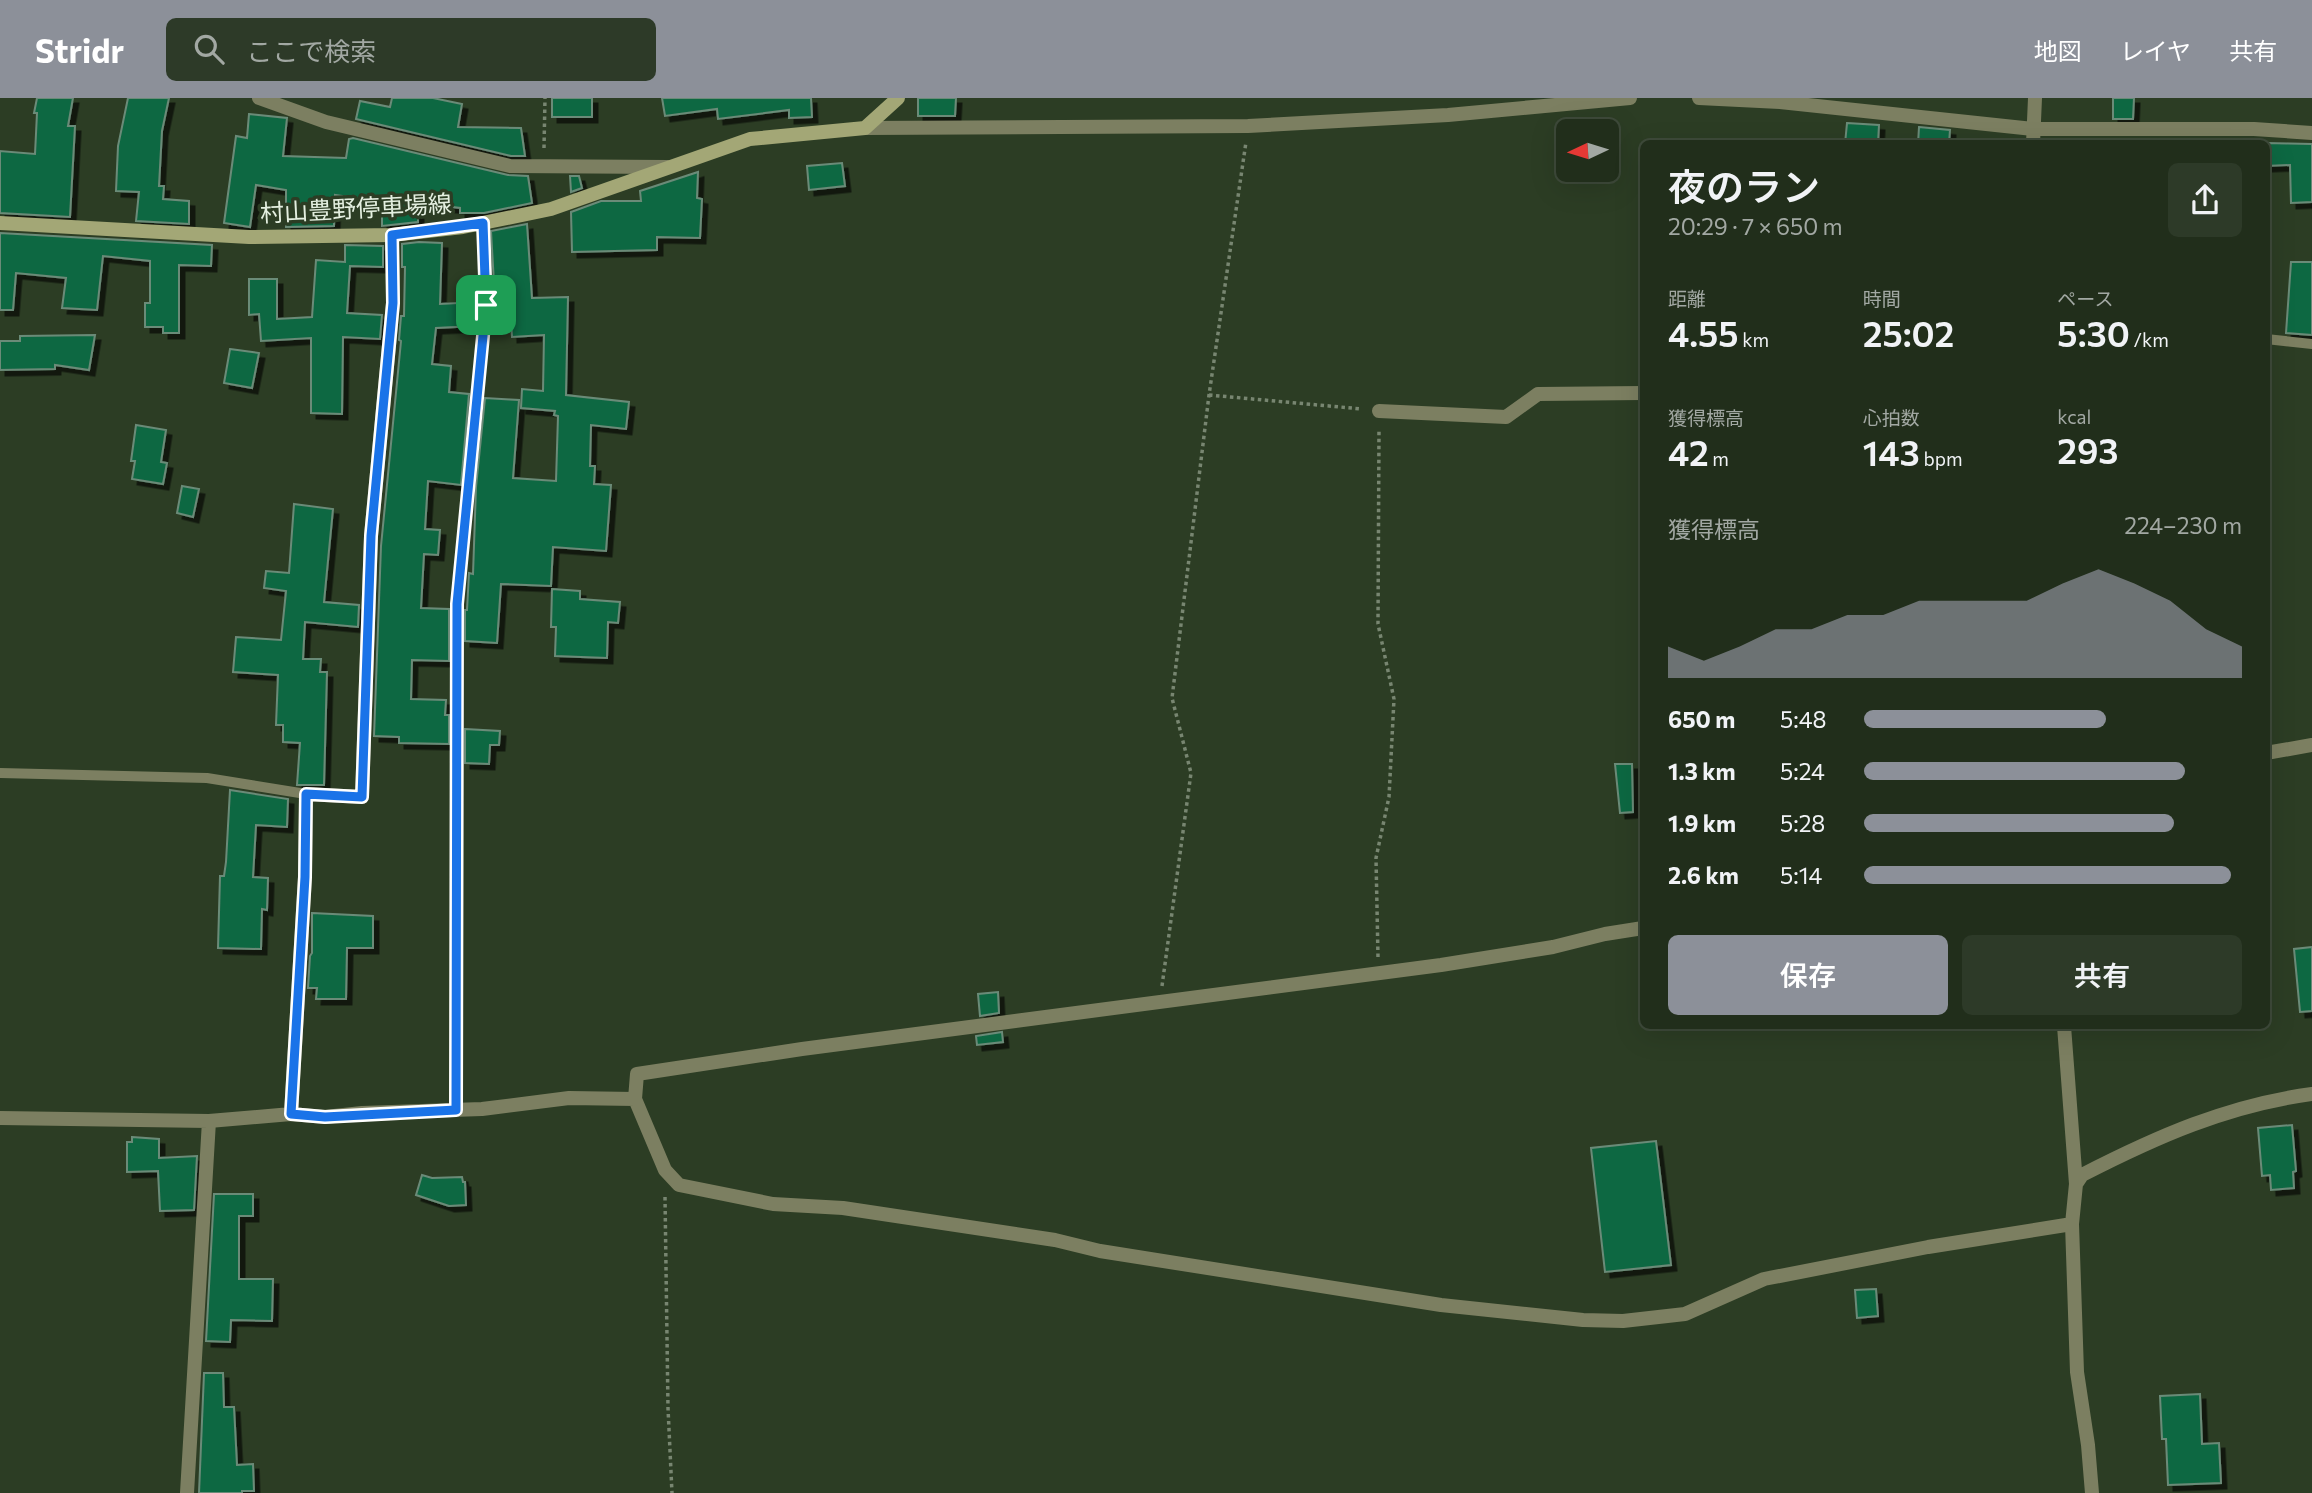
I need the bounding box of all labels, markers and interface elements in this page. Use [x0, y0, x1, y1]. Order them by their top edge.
search box [166, 18, 656, 81]
text: Stridr [35, 29, 124, 70]
icon: search [190, 30, 228, 68]
text: ここで検索 [246, 35, 376, 66]
text: 地図 [2034, 36, 2082, 65]
text: レイヤ [2120, 36, 2191, 65]
text: 共有 [2229, 36, 2277, 65]
north arrow [1556, 119, 1619, 182]
map controls [1556, 119, 1619, 182]
text: 夜のラン [1668, 162, 1820, 209]
button: share [2168, 163, 2242, 237]
street label: 村山豊野停車場線 [259, 188, 453, 227]
text: 20:29 · 7 × 650 m [1668, 212, 1843, 240]
pin [456, 275, 516, 335]
icon: arrive [467, 286, 505, 324]
text: 距離 [1668, 287, 1706, 310]
text: 時間 [1863, 287, 1901, 310]
text: ペース [2057, 287, 2113, 310]
text: 4.55 [1668, 311, 1739, 354]
text: 25:02 [1863, 311, 1954, 354]
text: 5:30 [2057, 311, 2130, 354]
text: km [1739, 328, 1769, 351]
text: /km [2130, 328, 2169, 351]
text: kcal [2057, 405, 2091, 428]
text: 獲得標高 [1668, 406, 1744, 429]
text: 心拍数 [1863, 406, 1920, 429]
text: 293 [2057, 428, 2118, 471]
text: 42 [1668, 430, 1709, 473]
text: 143 [1863, 430, 1920, 473]
text: m [1709, 447, 1729, 470]
text: bpm [1920, 447, 1962, 470]
text: 224–230 m [2124, 511, 2242, 539]
text: 獲得標高 [1668, 515, 1760, 543]
text: 650 m [1668, 705, 1735, 733]
text: 5:48 [1780, 705, 1826, 733]
text: 1.3 km [1668, 757, 1736, 785]
text: 5:24 [1780, 757, 1825, 785]
text: 1.9 km [1668, 809, 1736, 837]
text: 5:28 [1780, 809, 1825, 837]
text: 2.6 km [1668, 861, 1739, 889]
text: 5:14 [1780, 861, 1822, 889]
button: 保存 [1668, 935, 1948, 1015]
button: 共有 [1962, 935, 2242, 1015]

